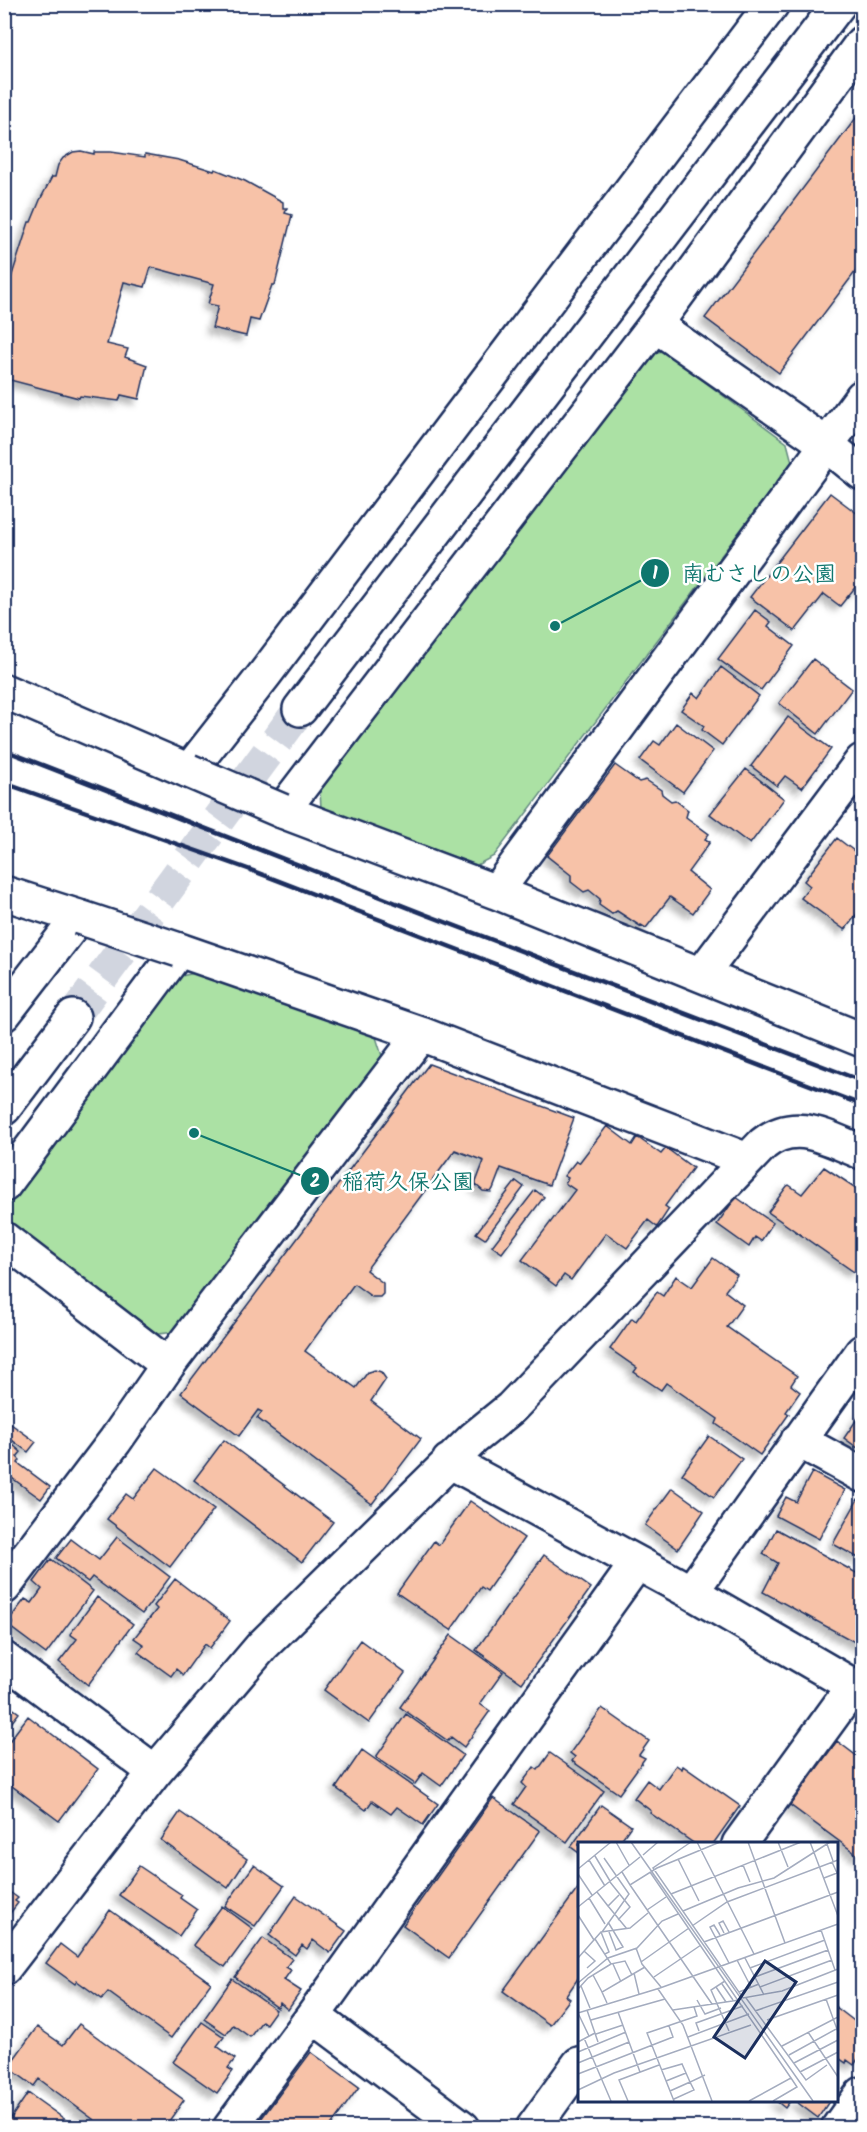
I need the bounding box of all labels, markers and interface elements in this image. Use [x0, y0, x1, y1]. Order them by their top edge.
callout: 南むさしの公園 [640, 553, 848, 593]
text: 南むさしの公園 [682, 558, 836, 593]
text: 1 [652, 560, 658, 589]
callout: 稲荷久保公園 [300, 1161, 486, 1201]
text: 稲荷久保公園 [342, 1166, 474, 1201]
text: 2 [310, 1168, 320, 1197]
inset map [578, 1842, 837, 2102]

